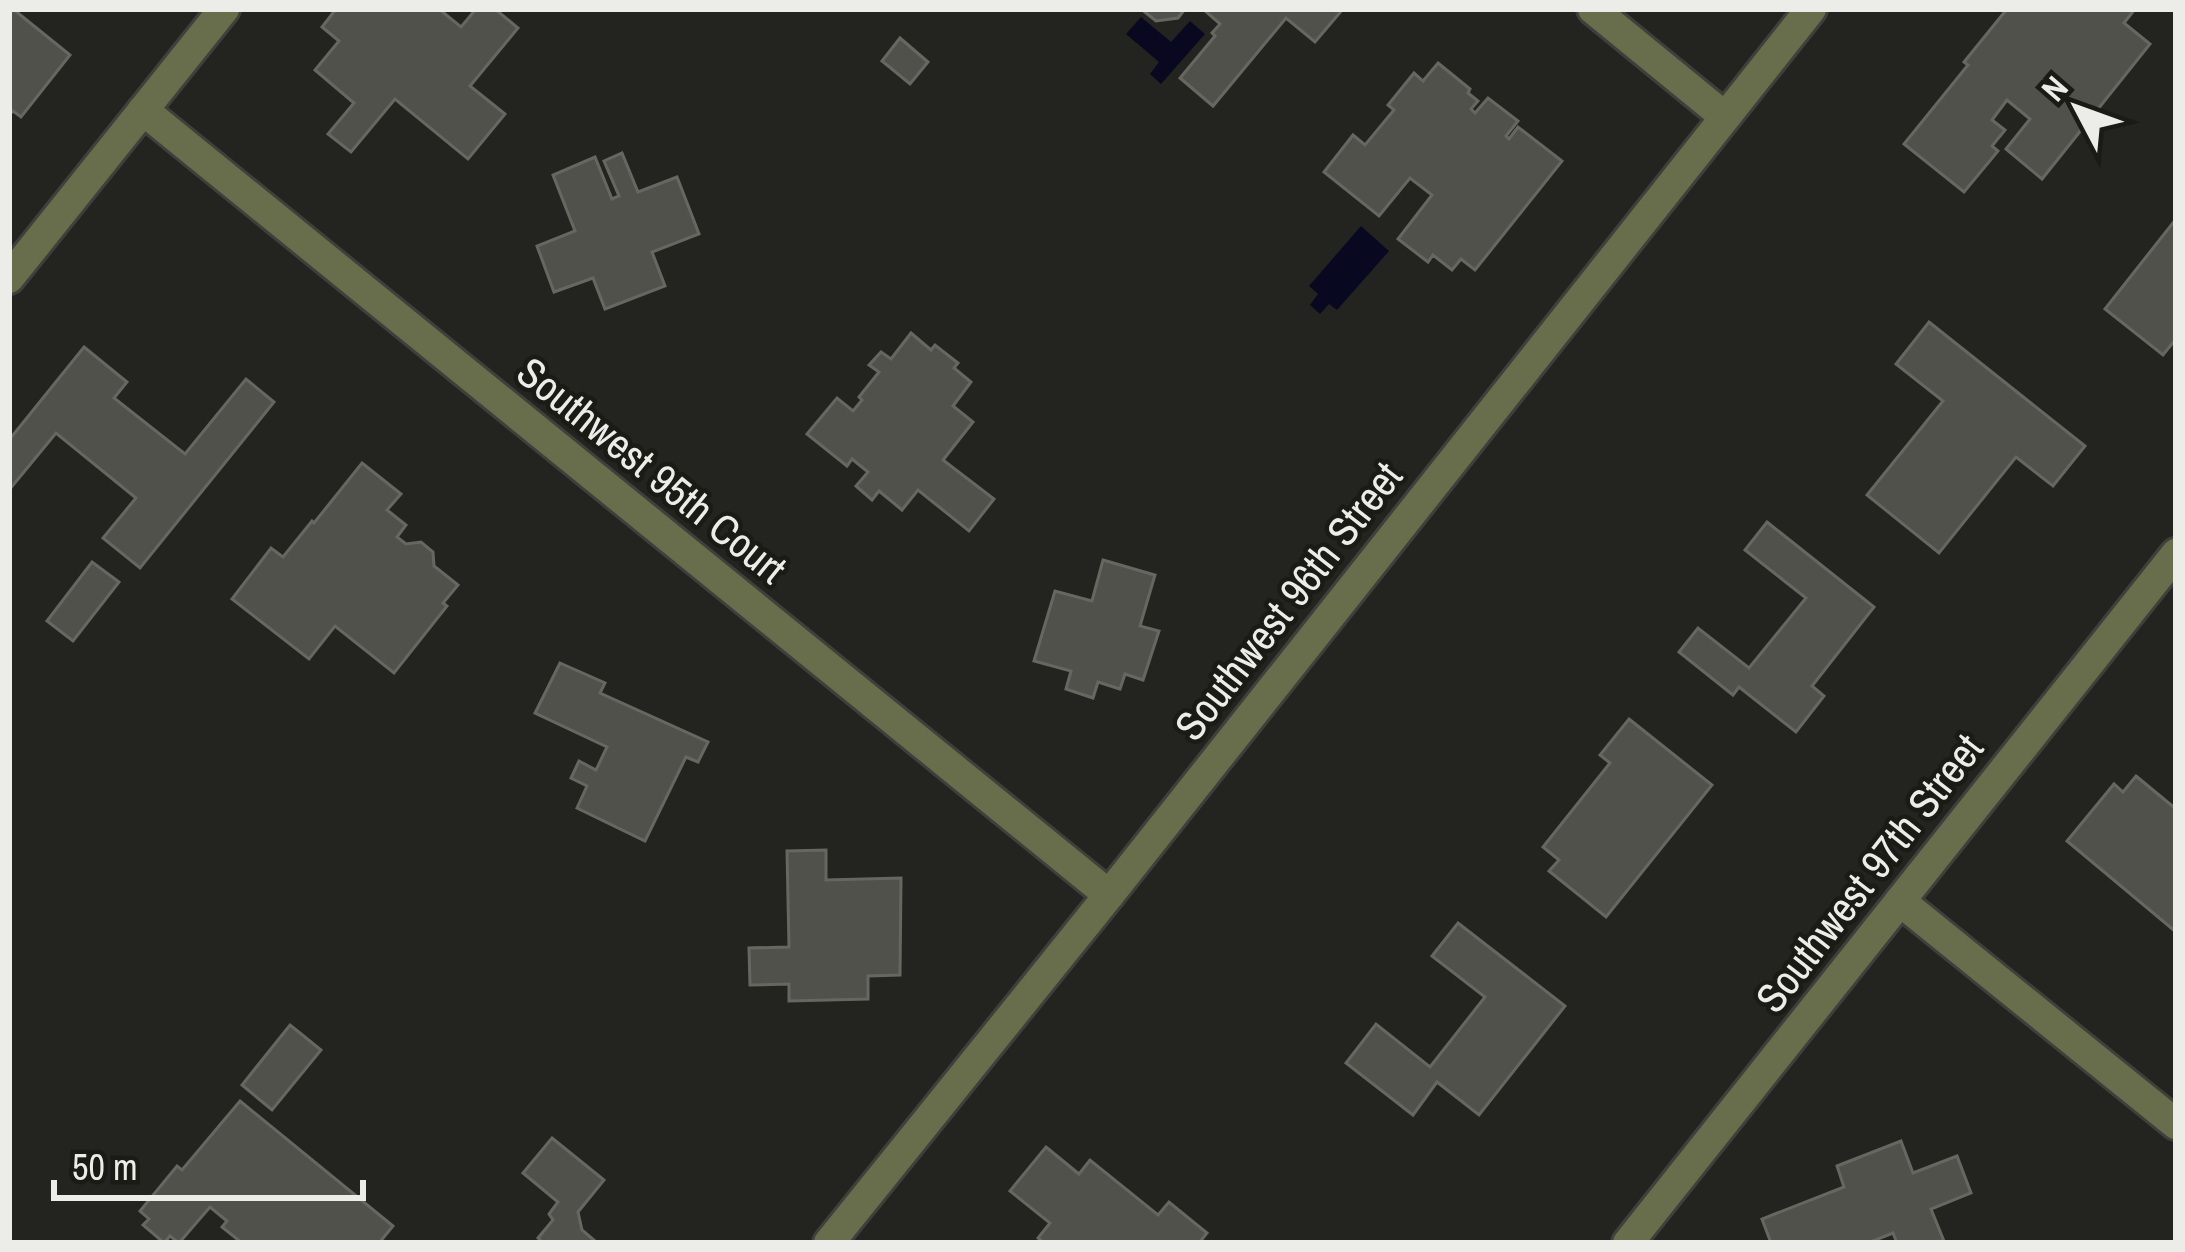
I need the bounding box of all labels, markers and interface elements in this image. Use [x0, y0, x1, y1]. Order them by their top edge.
north arrow [2017, 48, 2137, 168]
text: N [2031, 67, 2077, 110]
street label: Southwest 95th Court [506, 344, 798, 596]
street label: Southwest 96th Street [1162, 450, 1414, 752]
street label: Southwest 97th Street [1743, 722, 1995, 1024]
scale bar [54, 1126, 363, 1200]
text: 50 m [72, 1143, 138, 1191]

